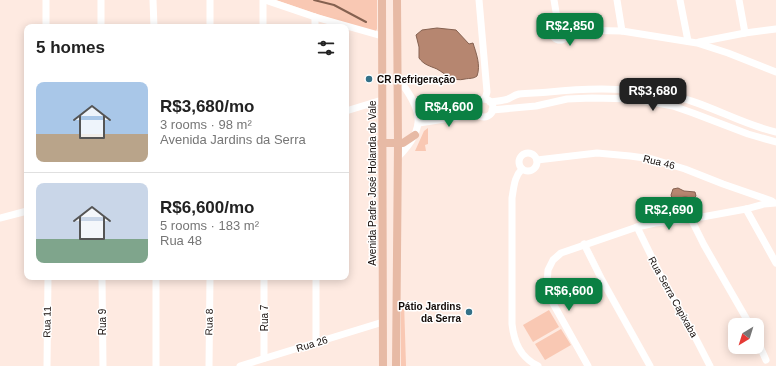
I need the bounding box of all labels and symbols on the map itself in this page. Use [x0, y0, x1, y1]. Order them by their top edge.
pin: R$2,850 [533, 13, 607, 47]
marker: CR Refrigeração [364, 74, 374, 84]
place label: CR Refrigeração [377, 74, 455, 85]
pin: R$3,680 [616, 78, 690, 112]
pin: R$4,600 [412, 94, 486, 128]
street label: Avenida Padre José Holanda do Vale [367, 100, 378, 266]
street label: Rua 46 [642, 153, 676, 171]
pin: R$2,690 [632, 197, 706, 231]
street label: Rua Serra Capixaba [646, 255, 700, 340]
pin: R$6,600 [532, 278, 606, 312]
place label: Pátio Jardins da Serra [398, 301, 461, 324]
street label: Rua 7 [259, 304, 270, 331]
street label: Rua 11 [41, 306, 53, 338]
marker: Pátio Jardins da Serra [464, 307, 474, 317]
street label: Rua 9 [97, 308, 108, 335]
street label: Rua 8 [203, 308, 215, 335]
north arrow [728, 318, 764, 354]
street label: Rua 26 [295, 334, 329, 354]

